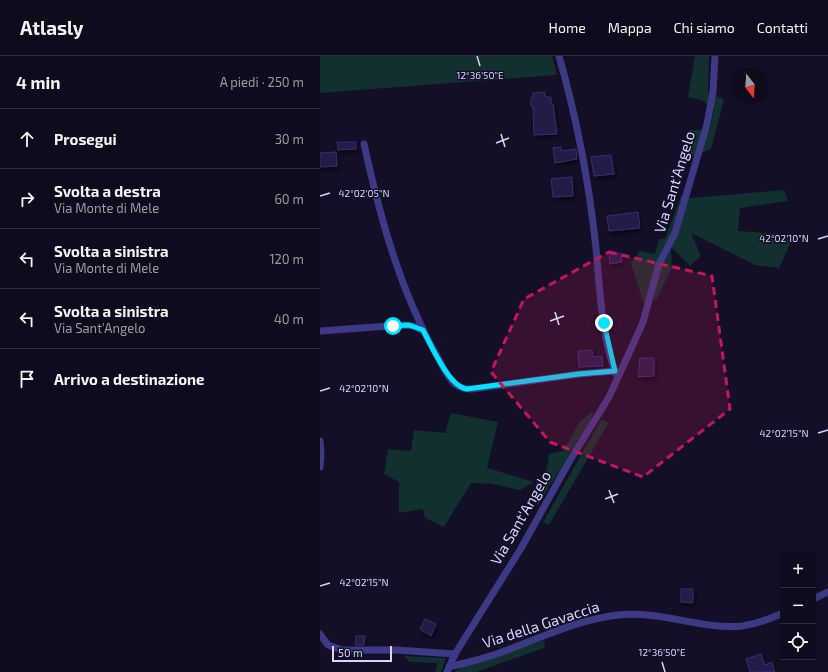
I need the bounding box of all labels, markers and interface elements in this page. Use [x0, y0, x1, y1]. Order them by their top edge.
text: Atlasly [20, 16, 84, 39]
text: Home [549, 19, 586, 36]
text: Mappa [608, 19, 652, 36]
text: Chi siamo [674, 19, 735, 36]
text: Contatti [757, 19, 808, 36]
north arrow [732, 68, 768, 104]
text: 12°36'50"E [456, 69, 504, 81]
text: 4 min [16, 72, 60, 92]
text: A piedi · 250 m [220, 74, 304, 90]
icon: ahead [16, 128, 38, 150]
street label: Via Sant'Angelo [650, 129, 698, 235]
text: Prosegui [54, 130, 117, 148]
text: 30 m [275, 131, 304, 147]
text: Svolta a destra [54, 182, 161, 200]
text: 42°02'05"N [338, 187, 390, 199]
icon: right [16, 188, 38, 210]
text: 60 m [274, 191, 304, 207]
text: Via Monte di Mele [54, 200, 159, 216]
text: 42°02'10"N [759, 232, 809, 244]
text: Svolta a sinistra [54, 242, 169, 260]
icon: left [16, 248, 38, 270]
text: 120 m [269, 251, 304, 267]
text: Via Monte di Mele [54, 260, 159, 276]
text: Svolta a sinistra [54, 302, 169, 320]
icon: left [16, 308, 38, 330]
text: 40 m [274, 311, 304, 327]
route end [595, 314, 613, 332]
route start [384, 317, 402, 335]
text: Via Sant'Angelo [54, 320, 145, 336]
icon: arrive [16, 368, 38, 390]
text: Arrivo a destinazione [54, 370, 205, 388]
text: 42°02'10"N [339, 382, 389, 394]
text: 42°02'15"N [759, 427, 809, 439]
street label: Via Sant'Angelo [486, 467, 554, 568]
map controls [780, 552, 816, 660]
button: + [780, 552, 816, 588]
text: 42°02'15"N [339, 576, 389, 588]
button: − [780, 588, 816, 624]
street label: Via della Gavaccia [480, 597, 601, 651]
button: locate [780, 624, 816, 660]
scale bar [332, 644, 392, 663]
text: 50 m [338, 646, 363, 659]
text: 12°36'50"E [638, 646, 686, 658]

